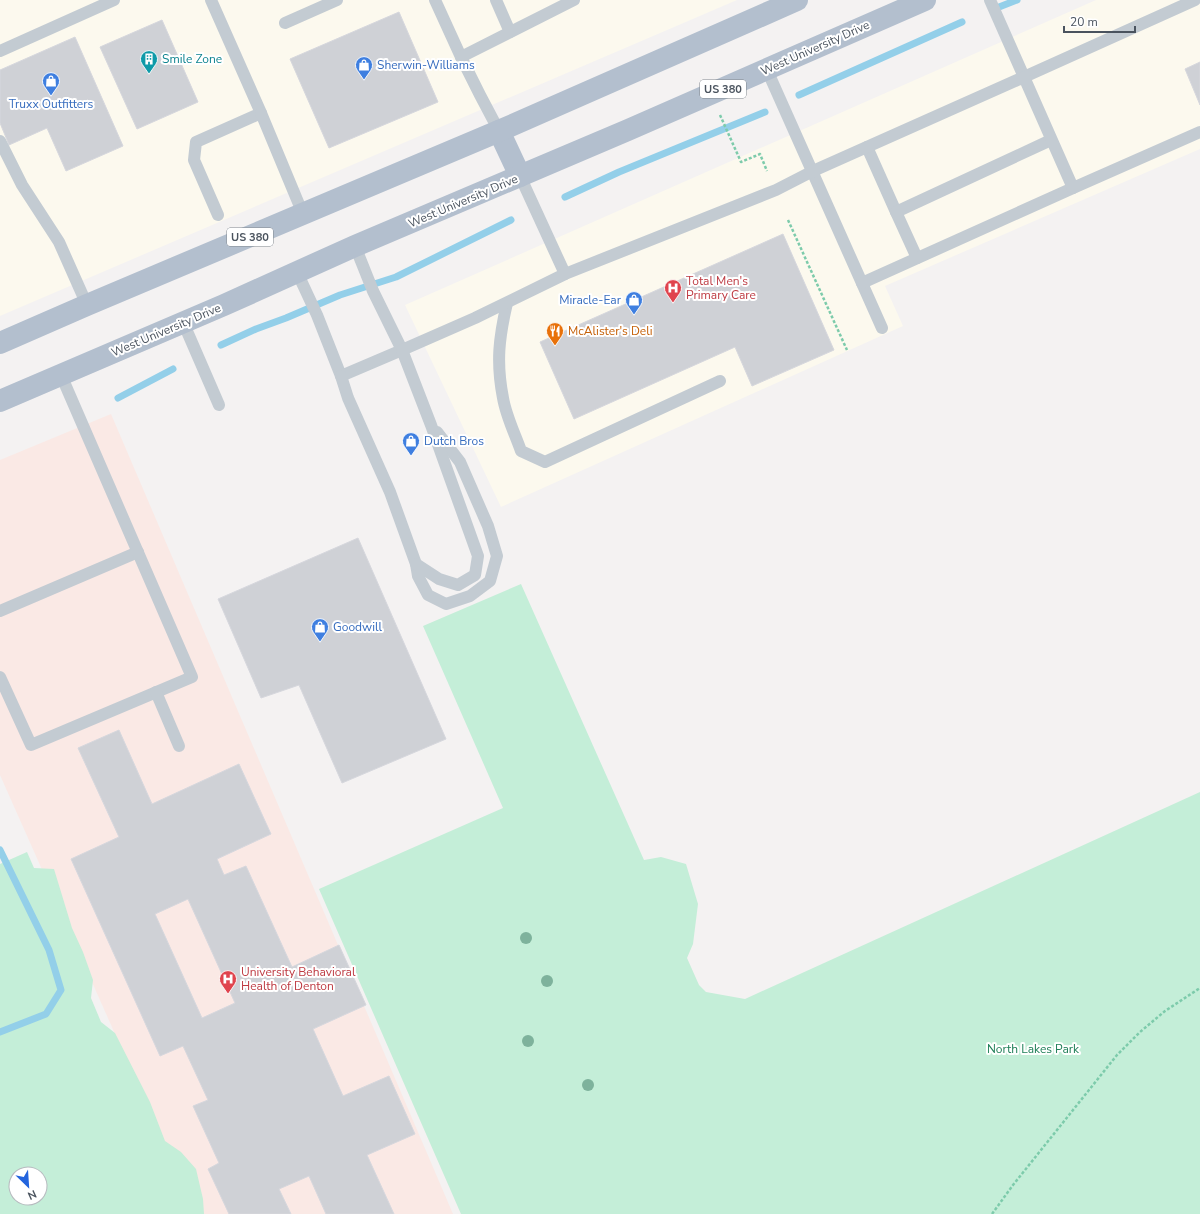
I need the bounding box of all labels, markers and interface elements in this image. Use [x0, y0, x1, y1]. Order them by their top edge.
scale bar [1064, 8, 1135, 34]
text: 20 m [1070, 14, 1098, 30]
street label: West University Drive [758, 17, 872, 79]
building icon: Smile Zone [139, 49, 159, 74]
place label: Smile Zone [162, 51, 222, 67]
shop icon: Sherwin-Williams [354, 55, 374, 80]
place label: Sherwin-Williams [377, 57, 475, 73]
shop icon: Truxx Outfitters [41, 71, 61, 96]
road number: US 380 [700, 80, 746, 98]
place label: Truxx Outfitters [9, 96, 93, 112]
street label: West University Drive [406, 171, 520, 231]
road number: US 380 [227, 228, 273, 246]
place label: Total Men's Primary Care [686, 273, 756, 303]
hospital icon: Total Men's Primary Care [663, 278, 683, 303]
shop icon: Miracle-Ear [624, 290, 644, 315]
place label: Miracle-Ear [559, 292, 622, 308]
street label: West University Drive [109, 300, 223, 360]
restaurant icon: McAlister's Deli [545, 321, 565, 346]
place label: McAlister's Deli [568, 323, 653, 339]
shop icon: Dutch Bros [401, 431, 421, 456]
place label: Dutch Bros [424, 433, 484, 449]
shop icon: Goodwill [310, 617, 330, 642]
place label: Goodwill [333, 619, 382, 635]
place label: University Behavioral Health of Denton [241, 964, 356, 994]
hospital icon: University Behavioral Health of Denton [218, 969, 238, 994]
park label: North Lakes Park [987, 1041, 1080, 1057]
north arrow [8, 1166, 48, 1206]
text: N [25, 1186, 39, 1203]

